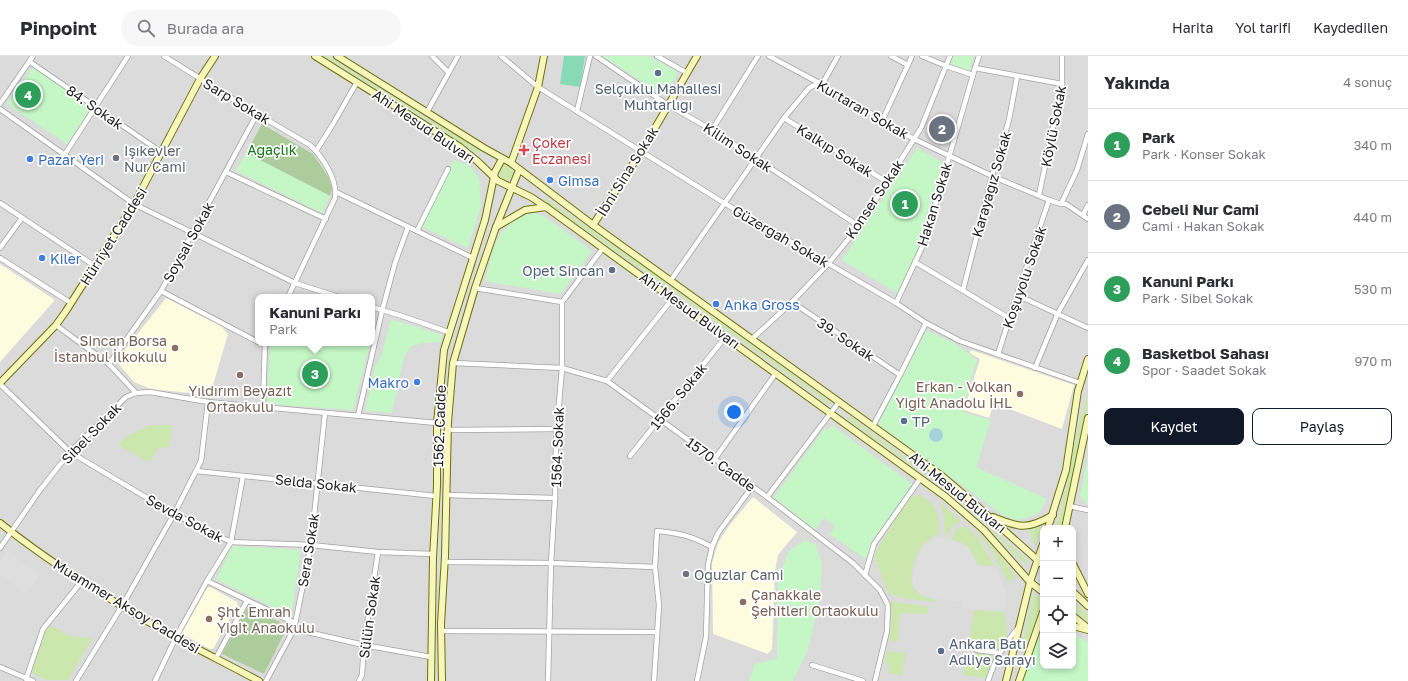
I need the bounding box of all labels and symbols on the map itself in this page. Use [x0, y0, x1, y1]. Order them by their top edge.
marker: Selçuklu Mahallesi Muhtarlığı [653, 68, 663, 78]
street label: Sarp Sokak [200, 74, 274, 128]
street label: Kurtaran Sokak [814, 76, 912, 142]
pin: 4 [15, 80, 41, 110]
place label: Selçuklu Mahallesi Muhtarlığı [595, 80, 721, 113]
street label: 84. Sokak [63, 81, 127, 133]
street label: Köylü Sokak [1037, 84, 1069, 168]
street label: Ahi Mesud Bulvarı [370, 85, 478, 167]
pin: 2 [929, 114, 955, 144]
street label: Kilim Sokak [700, 118, 776, 176]
street label: Kalkıp Sokak [794, 120, 876, 180]
street label: İbni Sina Sokak [593, 123, 661, 219]
street label: Karayağız Sokak [968, 129, 1014, 239]
place label: Çoker Eczanesi [532, 134, 591, 167]
park label: Ağaçlık [247, 141, 297, 158]
place label: Işıkevler Nur Cami [124, 142, 186, 175]
marker: Çoker Eczanesi [519, 145, 529, 155]
place label: Pazar Yeri [38, 151, 104, 168]
marker: Işıkevler Nur Cami [111, 153, 121, 163]
marker: Pazar Yeri [25, 154, 35, 164]
street label: Konser Sokak [841, 156, 907, 242]
street label: Hakan Sokak [913, 160, 955, 248]
place label: Gimsa [558, 172, 599, 189]
marker: Gimsa [545, 175, 555, 185]
street label: Hürriyet Caddesi [76, 184, 150, 288]
pin: 1 [892, 189, 918, 219]
street label: Soysal Sokak [159, 199, 217, 285]
street label: Güzergah Sokak [730, 202, 832, 271]
street label: Koşuyolu Sokak [999, 224, 1049, 330]
place label: Kiler [50, 250, 82, 267]
marker: Kiler [37, 253, 47, 263]
place label: Opet Sincan [522, 262, 604, 279]
marker: Opet Sincan [607, 265, 617, 275]
street label: Ahi Mesud Bulvarı [636, 268, 744, 352]
place label: Anka Gross [724, 296, 800, 313]
marker: Anka Gross [711, 299, 721, 309]
street label: 39. Sokak [814, 314, 878, 364]
place label: Sincan Borsa İstanbul İlkokulu [54, 332, 167, 365]
marker: Sincan Borsa İstanbul İlkokulu [170, 343, 180, 353]
pin: 3 [302, 359, 328, 389]
street label: 1566. Sokak [646, 359, 710, 433]
marker: Yıldırım Beyazıt Ortaokulu [235, 370, 245, 380]
place label: Makro [367, 374, 409, 391]
marker: Makro [412, 377, 422, 387]
place label: Erkan - Volkan Yiğit Anadolu İHL [895, 378, 1012, 411]
place label: Yıldırım Beyazıt Ortaokulu [188, 382, 292, 415]
street label: 1562. Cadde [429, 385, 449, 467]
marker: Erkan - Volkan Yiğit Anadolu İHL [1015, 389, 1025, 399]
street label: Sibel Sokak [58, 399, 124, 467]
your location [724, 402, 744, 422]
street label: 1564. Sokak [547, 406, 567, 488]
place label: TP [912, 413, 930, 430]
marker: TP [899, 416, 909, 426]
street label: 1570. Cadde [683, 433, 759, 495]
street label: Ahi Mesud Bulvarı [906, 448, 1010, 536]
street label: Selda Sokak [274, 470, 358, 496]
street label: Sevda Sokak [143, 490, 227, 546]
street label: Sera Sokak [294, 512, 322, 588]
street label: Muammer Aksoy Caddesi [50, 555, 204, 657]
place label: Oğuzlar Cami [694, 566, 784, 583]
marker: Oğuzlar Cami [681, 569, 691, 579]
street label: Sülün Sokak [355, 574, 383, 660]
place label: Çanakkale Şehitleri Ortaokulu [751, 586, 879, 619]
marker: Çanakkale Şehitleri Ortaokulu [738, 597, 748, 607]
place label: Şht. Emrah Yiğit Anaokulu [217, 603, 315, 636]
marker: Şht. Emrah Yiğit Anaokulu [204, 614, 214, 624]
place label: Ankara Batı Adliye Sarayı [949, 635, 1036, 668]
marker: Ankara Batı Adliye Sarayı [936, 646, 946, 656]

